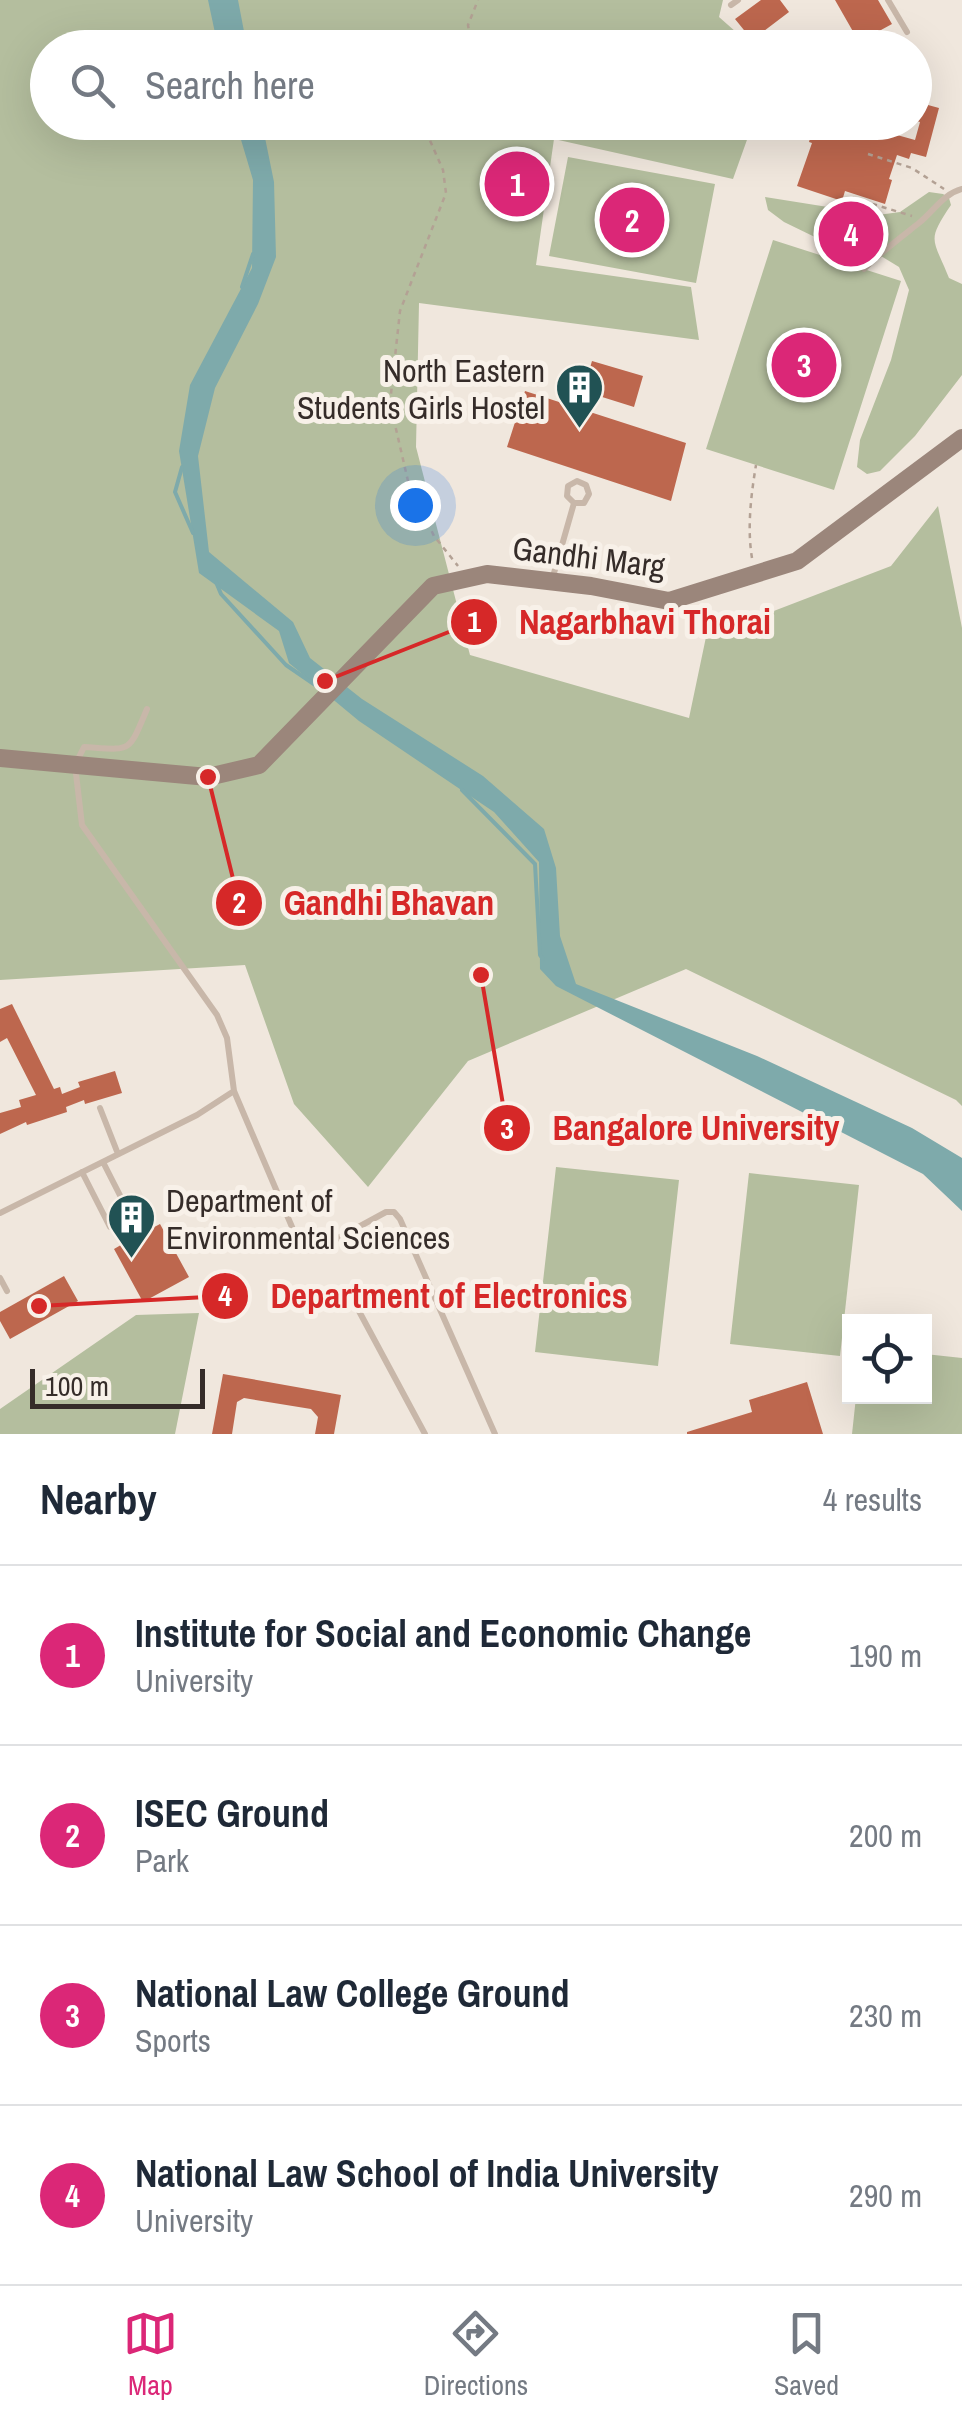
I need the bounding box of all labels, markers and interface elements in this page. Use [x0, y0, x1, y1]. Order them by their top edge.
search box [30, 30, 932, 140]
icon: search [65, 58, 120, 113]
text: Search here [145, 60, 315, 111]
pin: 1 [484, 146, 550, 222]
pin: 2 [600, 182, 664, 258]
pin: 4 [818, 196, 884, 272]
pin: 3 [772, 328, 836, 402]
place label: North Eastern Students Girls Hostel [297, 349, 545, 429]
building icon: North Eastern Students Girls Hostel [554, 362, 606, 430]
your location [390, 480, 441, 531]
street label: Gandhi Marg [510, 526, 668, 588]
callout: Nagarbhavi Thorai [449, 589, 791, 654]
text: Nagarbhavi Thorai [519, 598, 771, 645]
text: 1 [467, 601, 481, 641]
callout: Gandhi Bhavan [214, 870, 514, 935]
text: Gandhi Bhavan [284, 879, 494, 926]
text: 2 [232, 882, 246, 922]
callout: Bangalore University [482, 1096, 859, 1161]
text: Bangalore University [552, 1104, 840, 1151]
text: 3 [500, 1108, 514, 1148]
place label: Department of Environmental Sciences [166, 1179, 450, 1259]
building icon: Department of Environmental Sciences [105, 1192, 157, 1260]
callout: Department of Electronics [200, 1263, 648, 1328]
text: Department of Electronics [270, 1272, 628, 1319]
text: 4 [218, 1275, 232, 1315]
map controls [842, 1314, 932, 1404]
button: locate [842, 1314, 932, 1404]
scale bar [30, 1364, 205, 1408]
text: 100 m [45, 1367, 109, 1405]
text: Nearby [40, 1471, 157, 1527]
text: 4 results [823, 1478, 922, 1521]
text: Institute for Social and Economic Change [135, 1608, 751, 1659]
text: 1 [65, 1634, 80, 1677]
text: 190 m [849, 1634, 922, 1677]
text: University [135, 1659, 253, 1702]
text: ISEC Ground [135, 1788, 329, 1839]
text: 2 [65, 1814, 80, 1857]
text: 200 m [849, 1814, 922, 1857]
text: Park [135, 1839, 189, 1882]
text: National Law College Ground [135, 1968, 570, 2019]
text: 3 [65, 1994, 80, 2037]
text: 230 m [849, 1994, 922, 2037]
text: Sports [135, 2019, 211, 2062]
text: National Law School of India University [135, 2148, 719, 2199]
text: 4 [65, 2174, 80, 2217]
text: 290 m [849, 2174, 922, 2217]
text: University [135, 2199, 253, 2242]
tab: Map [123, 2306, 178, 2404]
tab: Directions [424, 2306, 528, 2404]
tab: Saved [774, 2306, 839, 2404]

